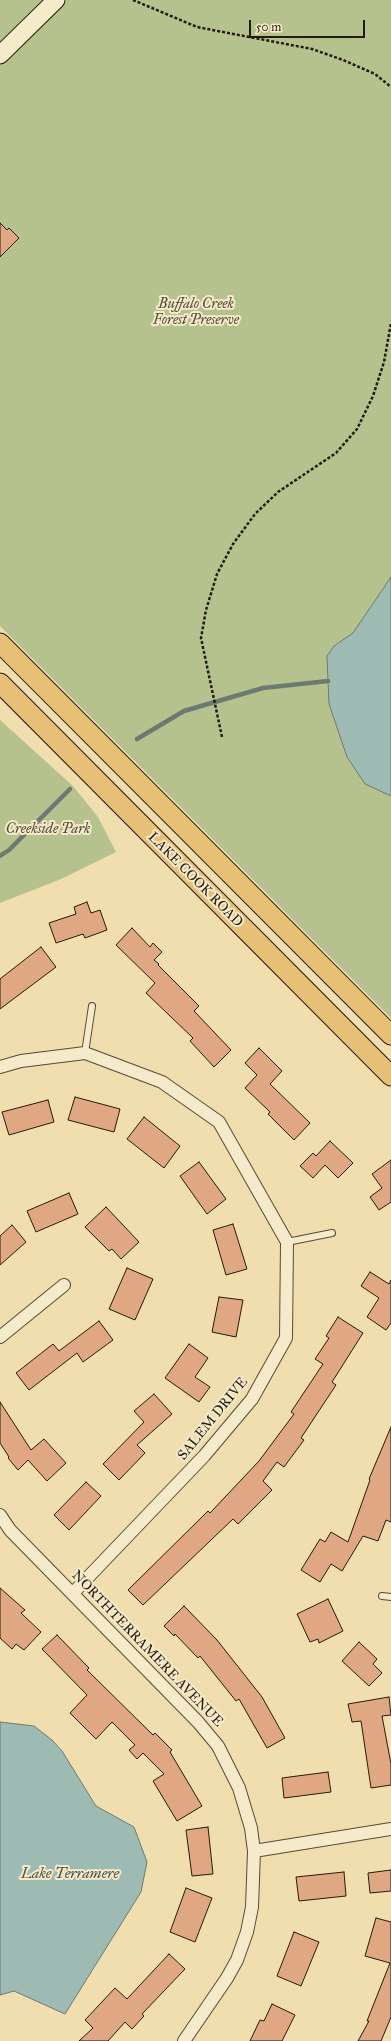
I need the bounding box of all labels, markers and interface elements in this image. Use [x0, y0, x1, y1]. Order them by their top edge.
scale bar [251, 12, 367, 38]
text: 50 m [256, 20, 281, 34]
park label: Buffalo Creek Forest Preserve [153, 297, 239, 330]
park label: Creekside Park [6, 822, 90, 838]
street label: LAKE COOK ROAD [144, 829, 246, 931]
street label: SALEM DRIVE [174, 1374, 252, 1464]
street label: NORTHTERRAMERE AVENUE [68, 1567, 226, 1731]
water label: Lake Terramere [21, 1865, 119, 1883]

